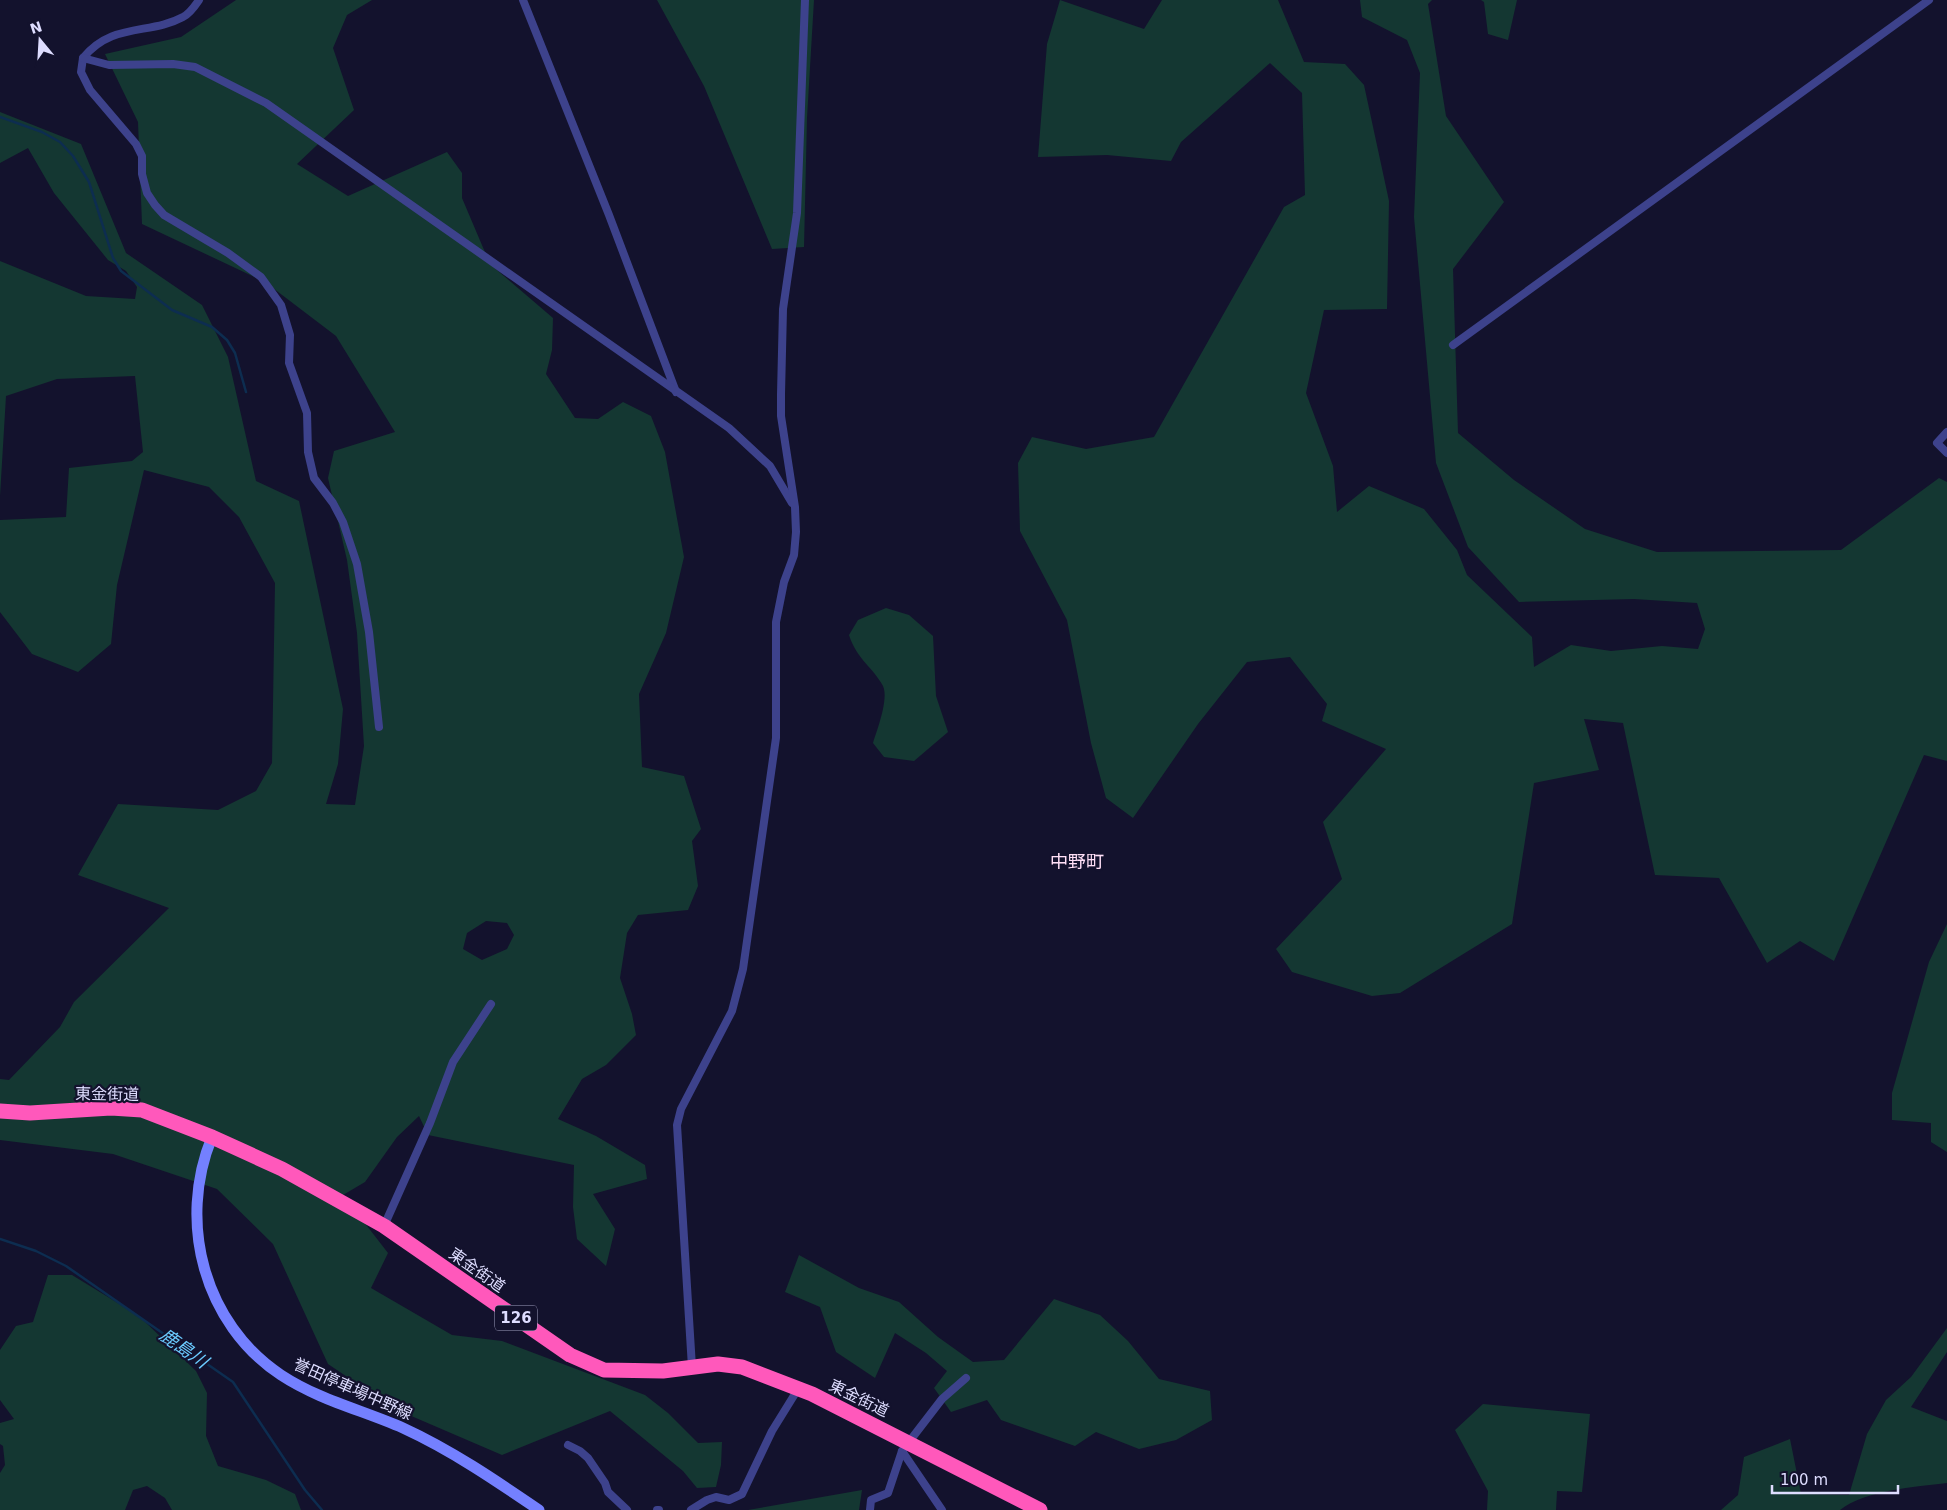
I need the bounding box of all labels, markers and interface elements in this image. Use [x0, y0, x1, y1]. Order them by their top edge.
north arrow [15, 15, 65, 65]
text: N [28, 18, 44, 37]
district label: 中野町 [1050, 851, 1104, 872]
street label: 東金街道 [75, 1084, 139, 1104]
street label: 東金街道 [445, 1244, 509, 1296]
road number: 126 [495, 1306, 537, 1330]
water label: 鹿島川 [156, 1324, 214, 1373]
street label: 誉田停車場中野線 [291, 1354, 415, 1424]
street label: 東金街道 [826, 1375, 892, 1421]
scale bar [1772, 1462, 1898, 1494]
text: 100 m [1780, 1471, 1828, 1489]

